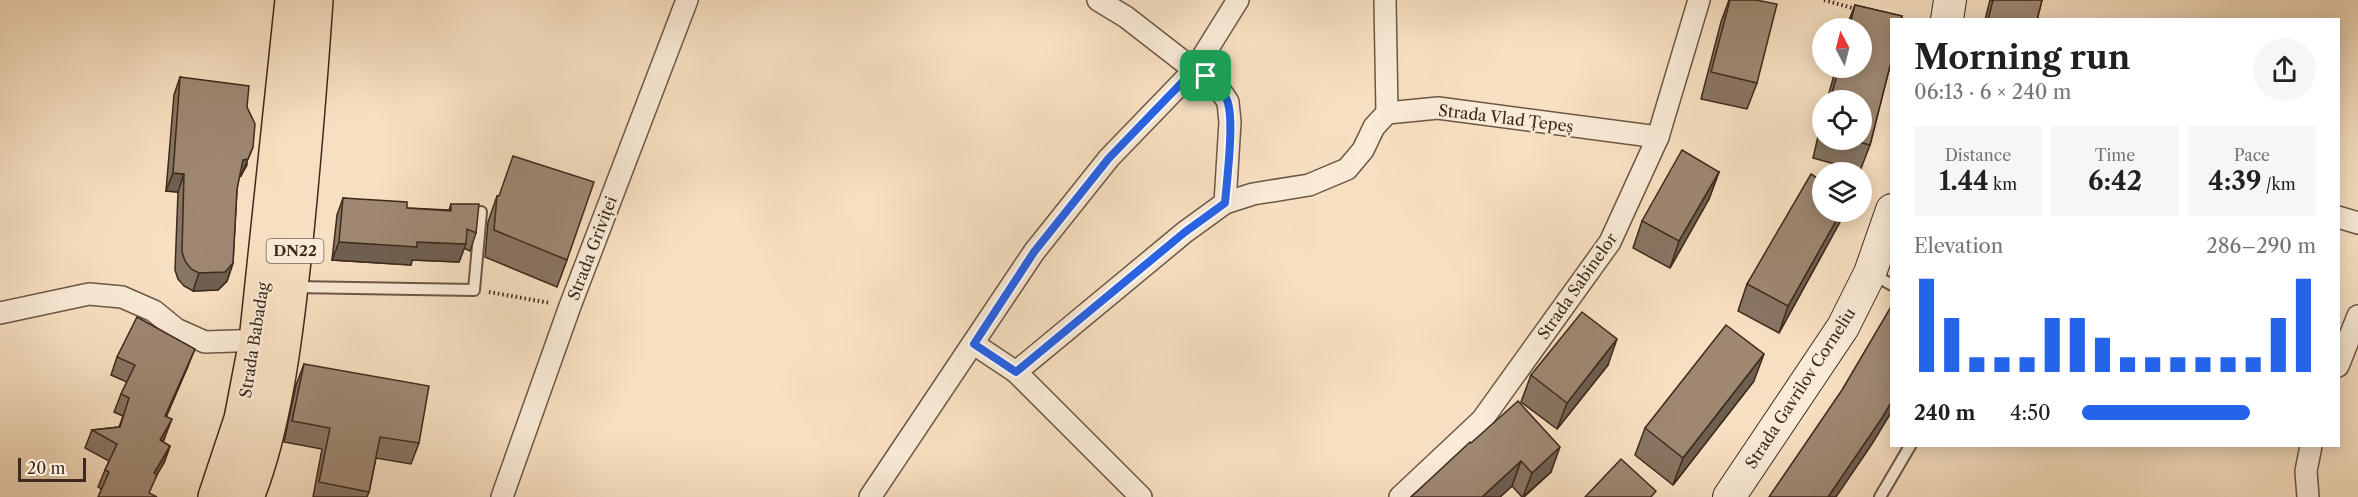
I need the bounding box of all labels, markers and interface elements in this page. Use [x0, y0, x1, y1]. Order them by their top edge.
north arrow [1812, 18, 1872, 78]
map controls [1812, 18, 1872, 222]
text: Morning run [1914, 37, 2130, 78]
button: share [2253, 38, 2316, 101]
pin [1180, 50, 1231, 101]
icon: arrive [1189, 59, 1222, 92]
text: 06:13 · 6 × 240 m [1914, 80, 2071, 104]
button: locate [1812, 90, 1872, 150]
street label: Strada Vlad Țepeș [1437, 100, 1575, 137]
text: Distance [1945, 145, 2011, 165]
text: Time [2095, 145, 2135, 165]
text: Pace [2234, 145, 2270, 165]
button: layers [1812, 162, 1872, 222]
text: 1.44 [1939, 165, 1989, 197]
text: 6:42 [2088, 165, 2142, 197]
text: 4:39 [2208, 165, 2262, 197]
text: km [1989, 174, 2017, 194]
text: /km [2262, 174, 2296, 194]
street label: Strada Griviței [563, 193, 621, 303]
street label: Strada Sabinelor [1533, 229, 1621, 343]
text: Elevation [1914, 234, 2003, 258]
text: 286–290 m [2206, 234, 2316, 258]
road number: DN22 [266, 239, 324, 263]
street label: Strada Babadag [235, 280, 273, 399]
street label: Strada Gavrilov Corneliu [1741, 304, 1860, 472]
text: 240 m [1914, 401, 1975, 425]
text: 4:50 [2010, 401, 2051, 425]
scale bar [18, 455, 86, 482]
text: 20 m [27, 458, 66, 478]

